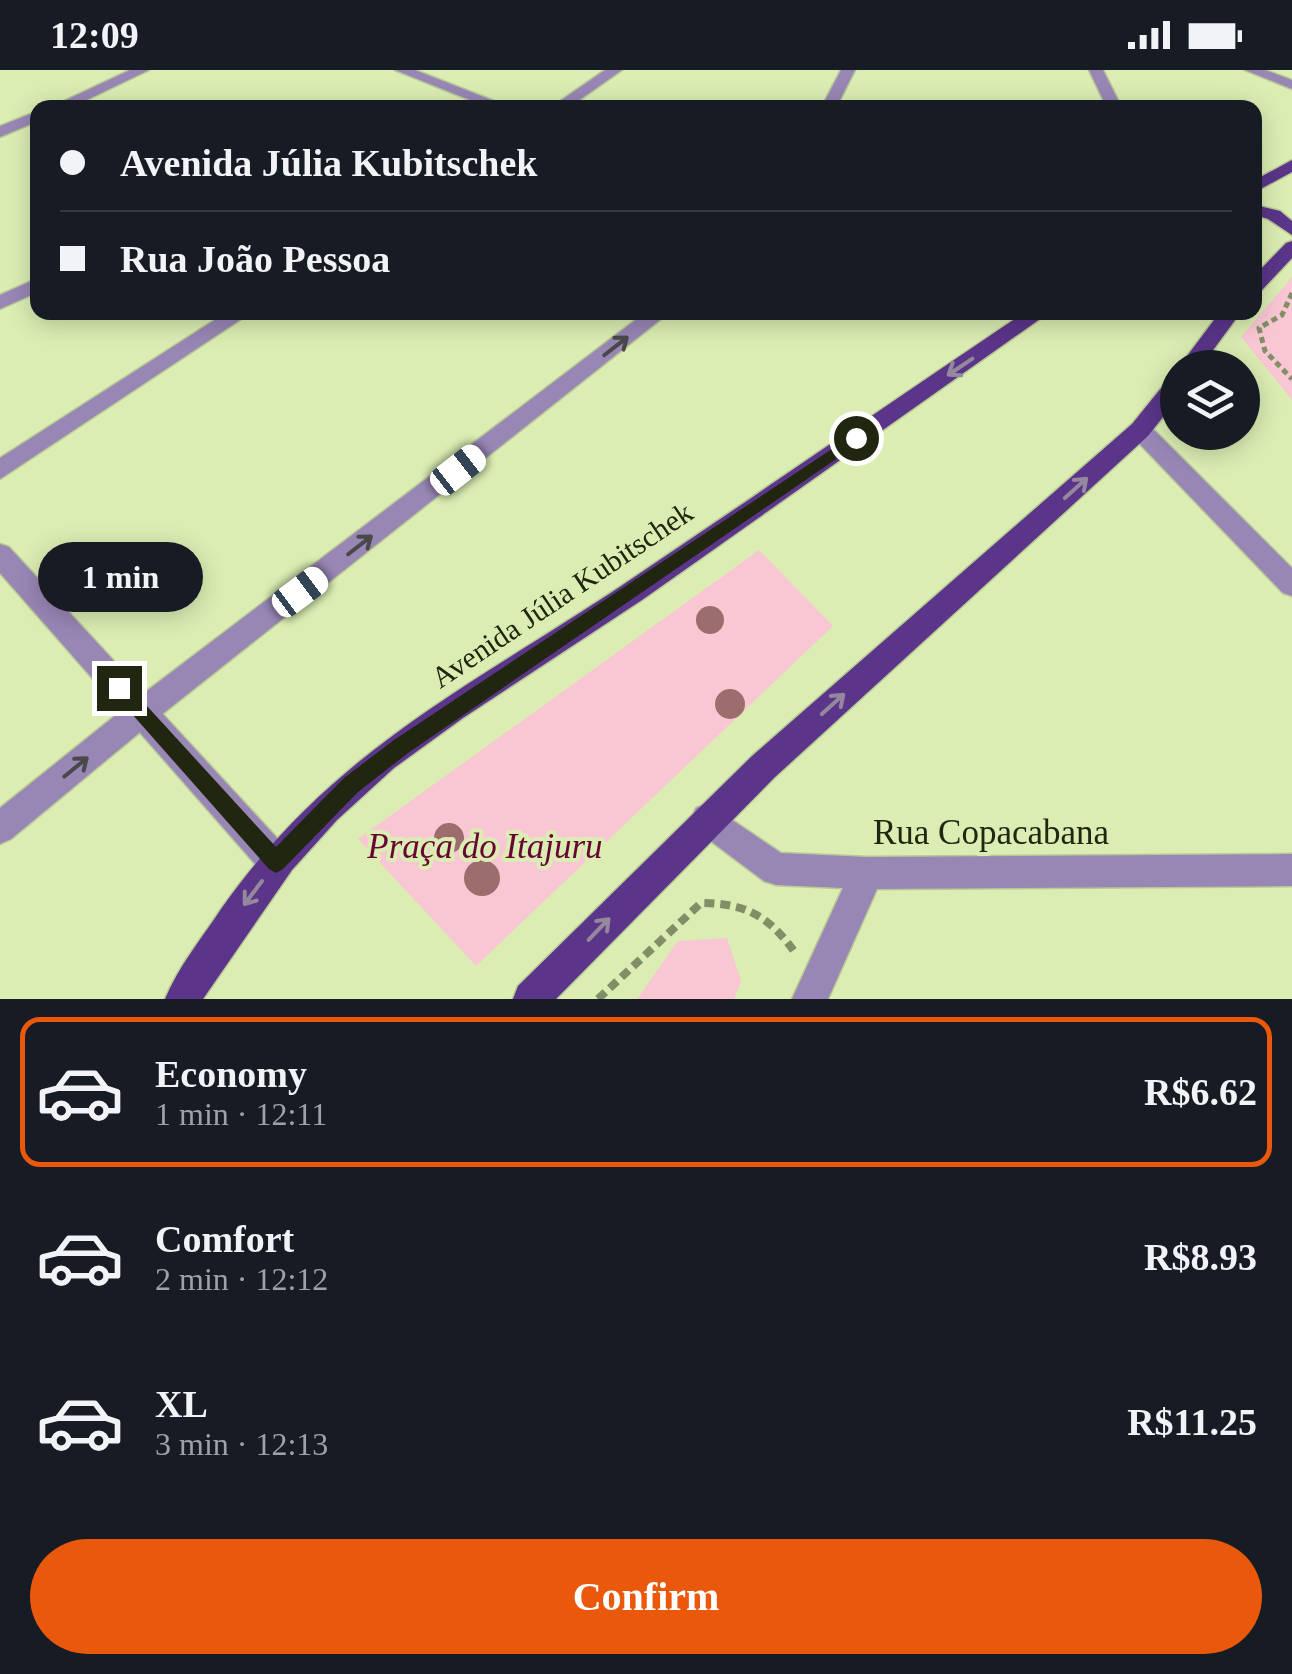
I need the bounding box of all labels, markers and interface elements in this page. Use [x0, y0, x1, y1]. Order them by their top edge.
text: 12:09 [50, 14, 139, 56]
text: Avenida Júlia Kubitschek [120, 142, 537, 184]
text: Rua João Pessoa [120, 238, 390, 280]
one-way arrow [603, 335, 629, 357]
map controls [1160, 350, 1260, 450]
button: layers [1160, 350, 1260, 450]
one-way arrow [946, 356, 974, 377]
route start [834, 416, 879, 461]
car [425, 440, 491, 500]
one-way arrow [1062, 477, 1088, 499]
street label: Avenida Júlia Kubitschek [425, 495, 699, 694]
one-way arrow [346, 535, 373, 556]
callout: 1 min [36, 543, 202, 613]
text: 1 min [82, 559, 159, 595]
car [267, 562, 333, 622]
route end [97, 666, 142, 711]
one-way arrow [820, 692, 845, 715]
one-way arrow [62, 756, 88, 778]
street label: Rua Copacabana [873, 813, 1110, 852]
park label: Praça do Itajuru [366, 827, 603, 866]
one-way arrow [242, 879, 263, 906]
one-way arrow [587, 918, 611, 942]
icon: car [35, 1047, 125, 1137]
text: Economy [155, 1053, 307, 1095]
text: R$6.62 [1144, 1071, 1257, 1113]
text: 1 min · 12:11 [155, 1096, 327, 1132]
icon: car [35, 1212, 125, 1302]
text: Comfort [155, 1218, 294, 1260]
text: R$8.93 [1144, 1236, 1257, 1278]
text: 2 min · 12:12 [155, 1261, 328, 1297]
icon: car [35, 1377, 125, 1467]
text: XL [155, 1383, 208, 1425]
text: R$11.25 [1127, 1401, 1257, 1443]
text: 3 min · 12:13 [155, 1426, 328, 1462]
button: Confirm [30, 1539, 1262, 1654]

